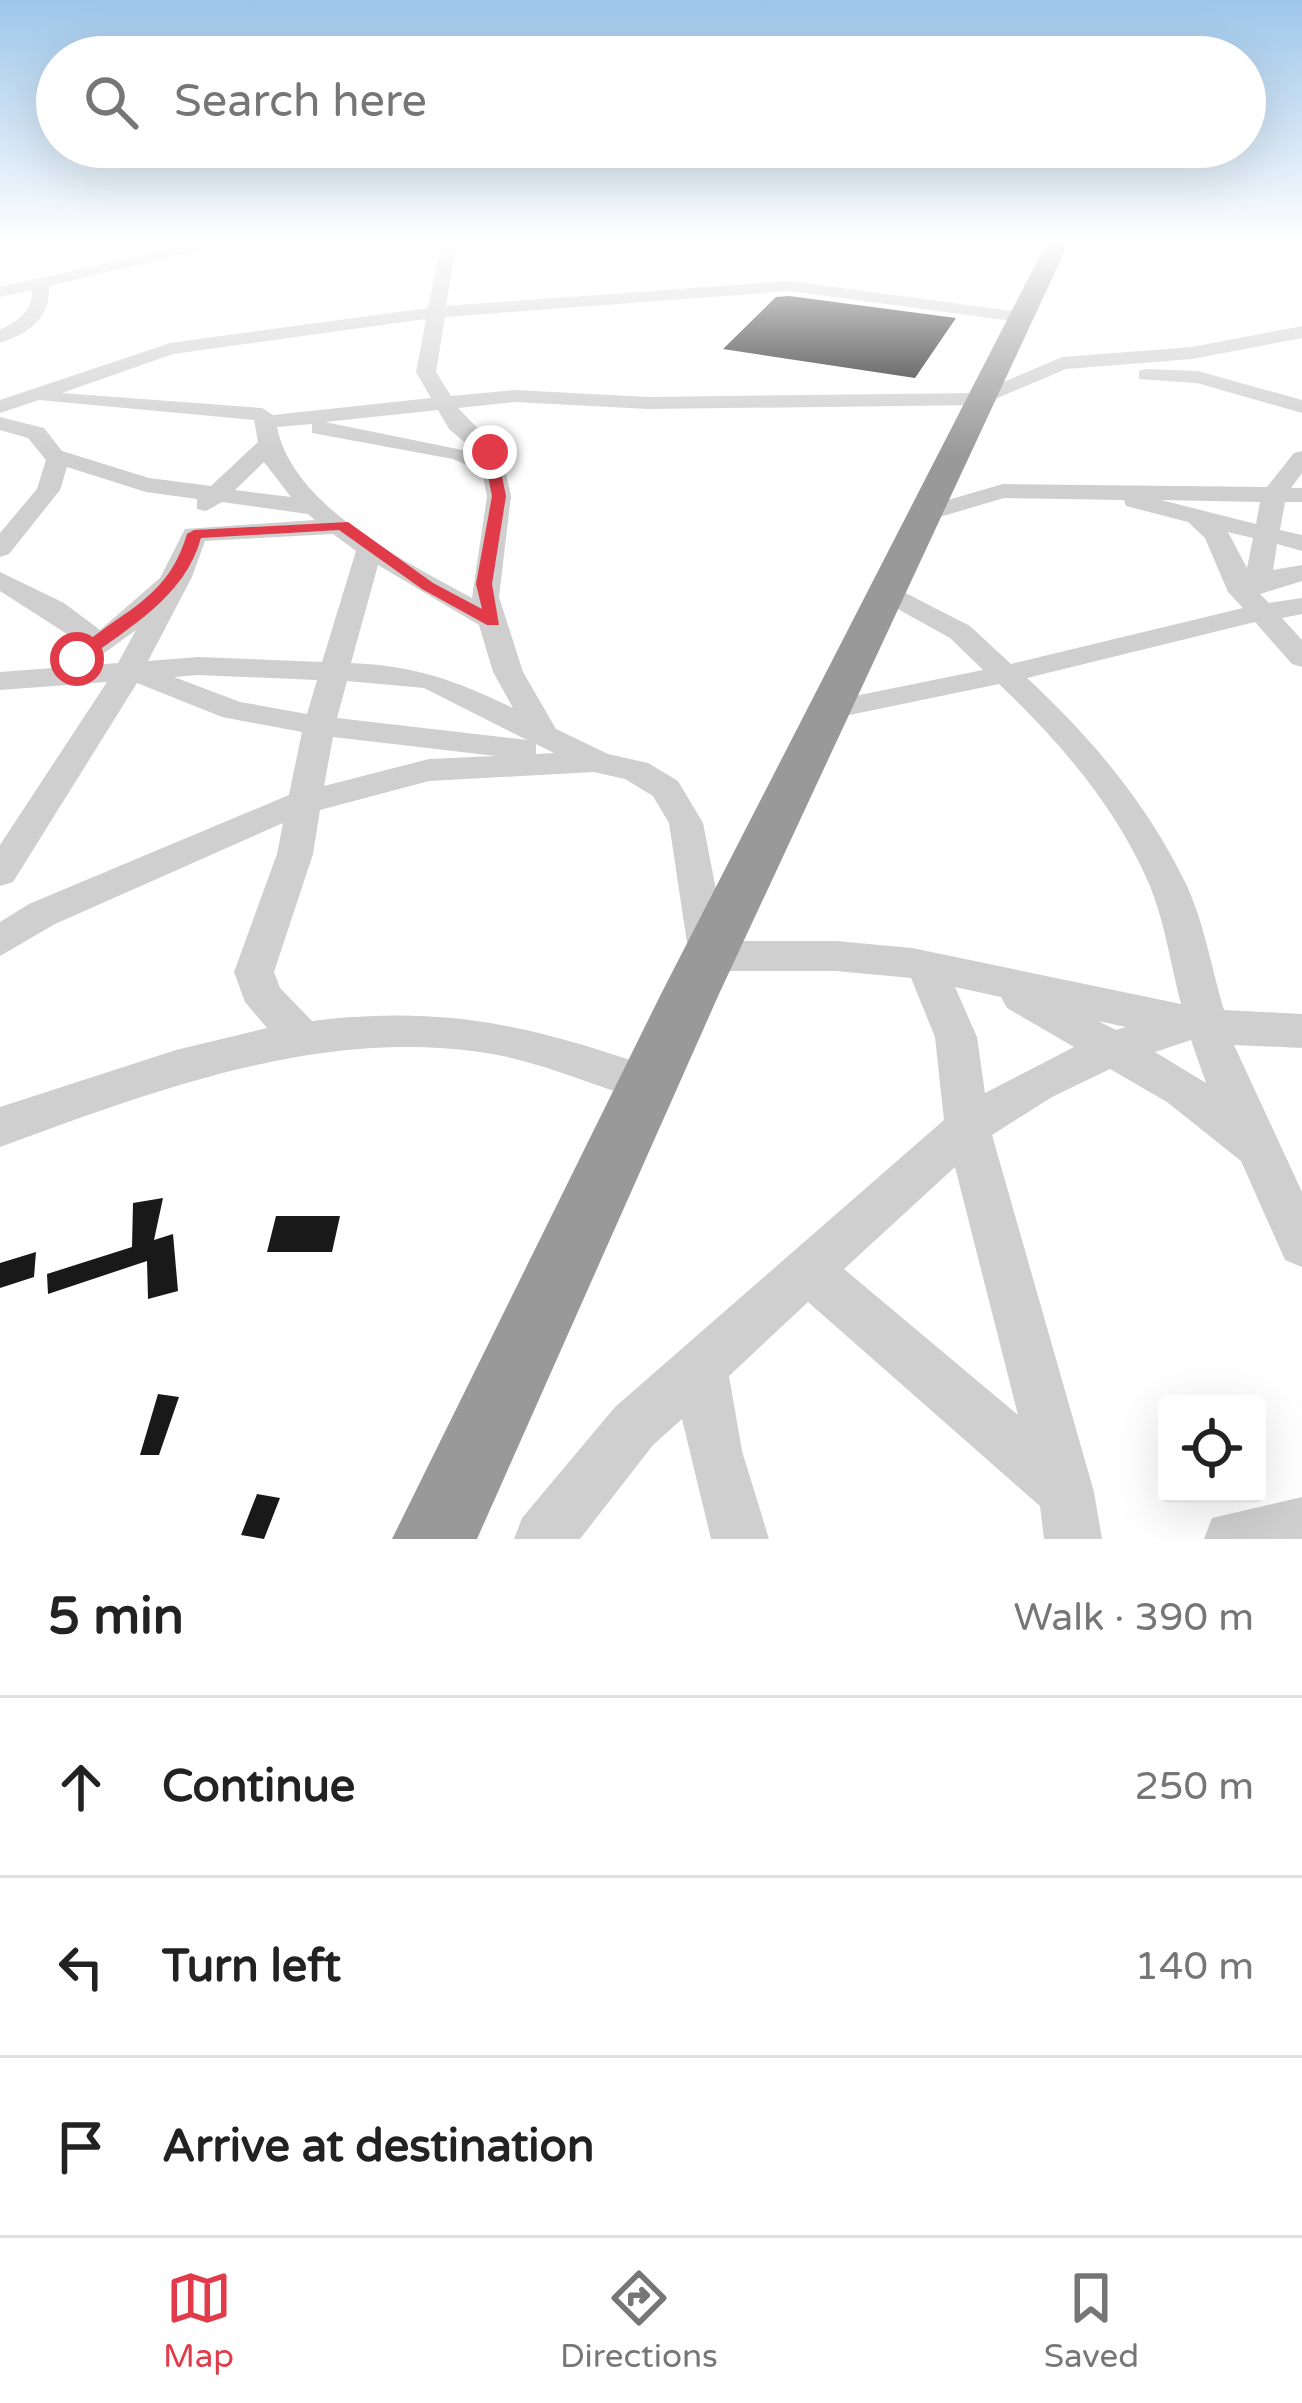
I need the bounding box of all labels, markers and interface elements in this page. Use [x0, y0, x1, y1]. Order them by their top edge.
search box [36, 36, 1266, 168]
icon: search [78, 69, 144, 135]
text: Search here [174, 75, 427, 129]
route end [463, 425, 517, 479]
route start [50, 632, 104, 686]
map controls [1158, 1395, 1266, 1503]
button: locate [1158, 1395, 1266, 1503]
text: 5 min [48, 1586, 184, 1648]
text: Walk · 390 m [1013, 1594, 1254, 1641]
icon: ahead [48, 1754, 114, 1820]
text: Continue [162, 1760, 355, 1814]
text: 250 m [1135, 1763, 1254, 1810]
icon: left [48, 1934, 114, 2000]
text: Turn left [162, 1940, 341, 1994]
text: 140 m [1135, 1943, 1254, 1990]
icon: arrive [48, 2114, 114, 2180]
text: Arrive at destination [162, 2120, 594, 2174]
tab: Map [163, 2265, 234, 2376]
tab: Directions [560, 2265, 718, 2376]
tab: Saved [1044, 2265, 1139, 2376]

